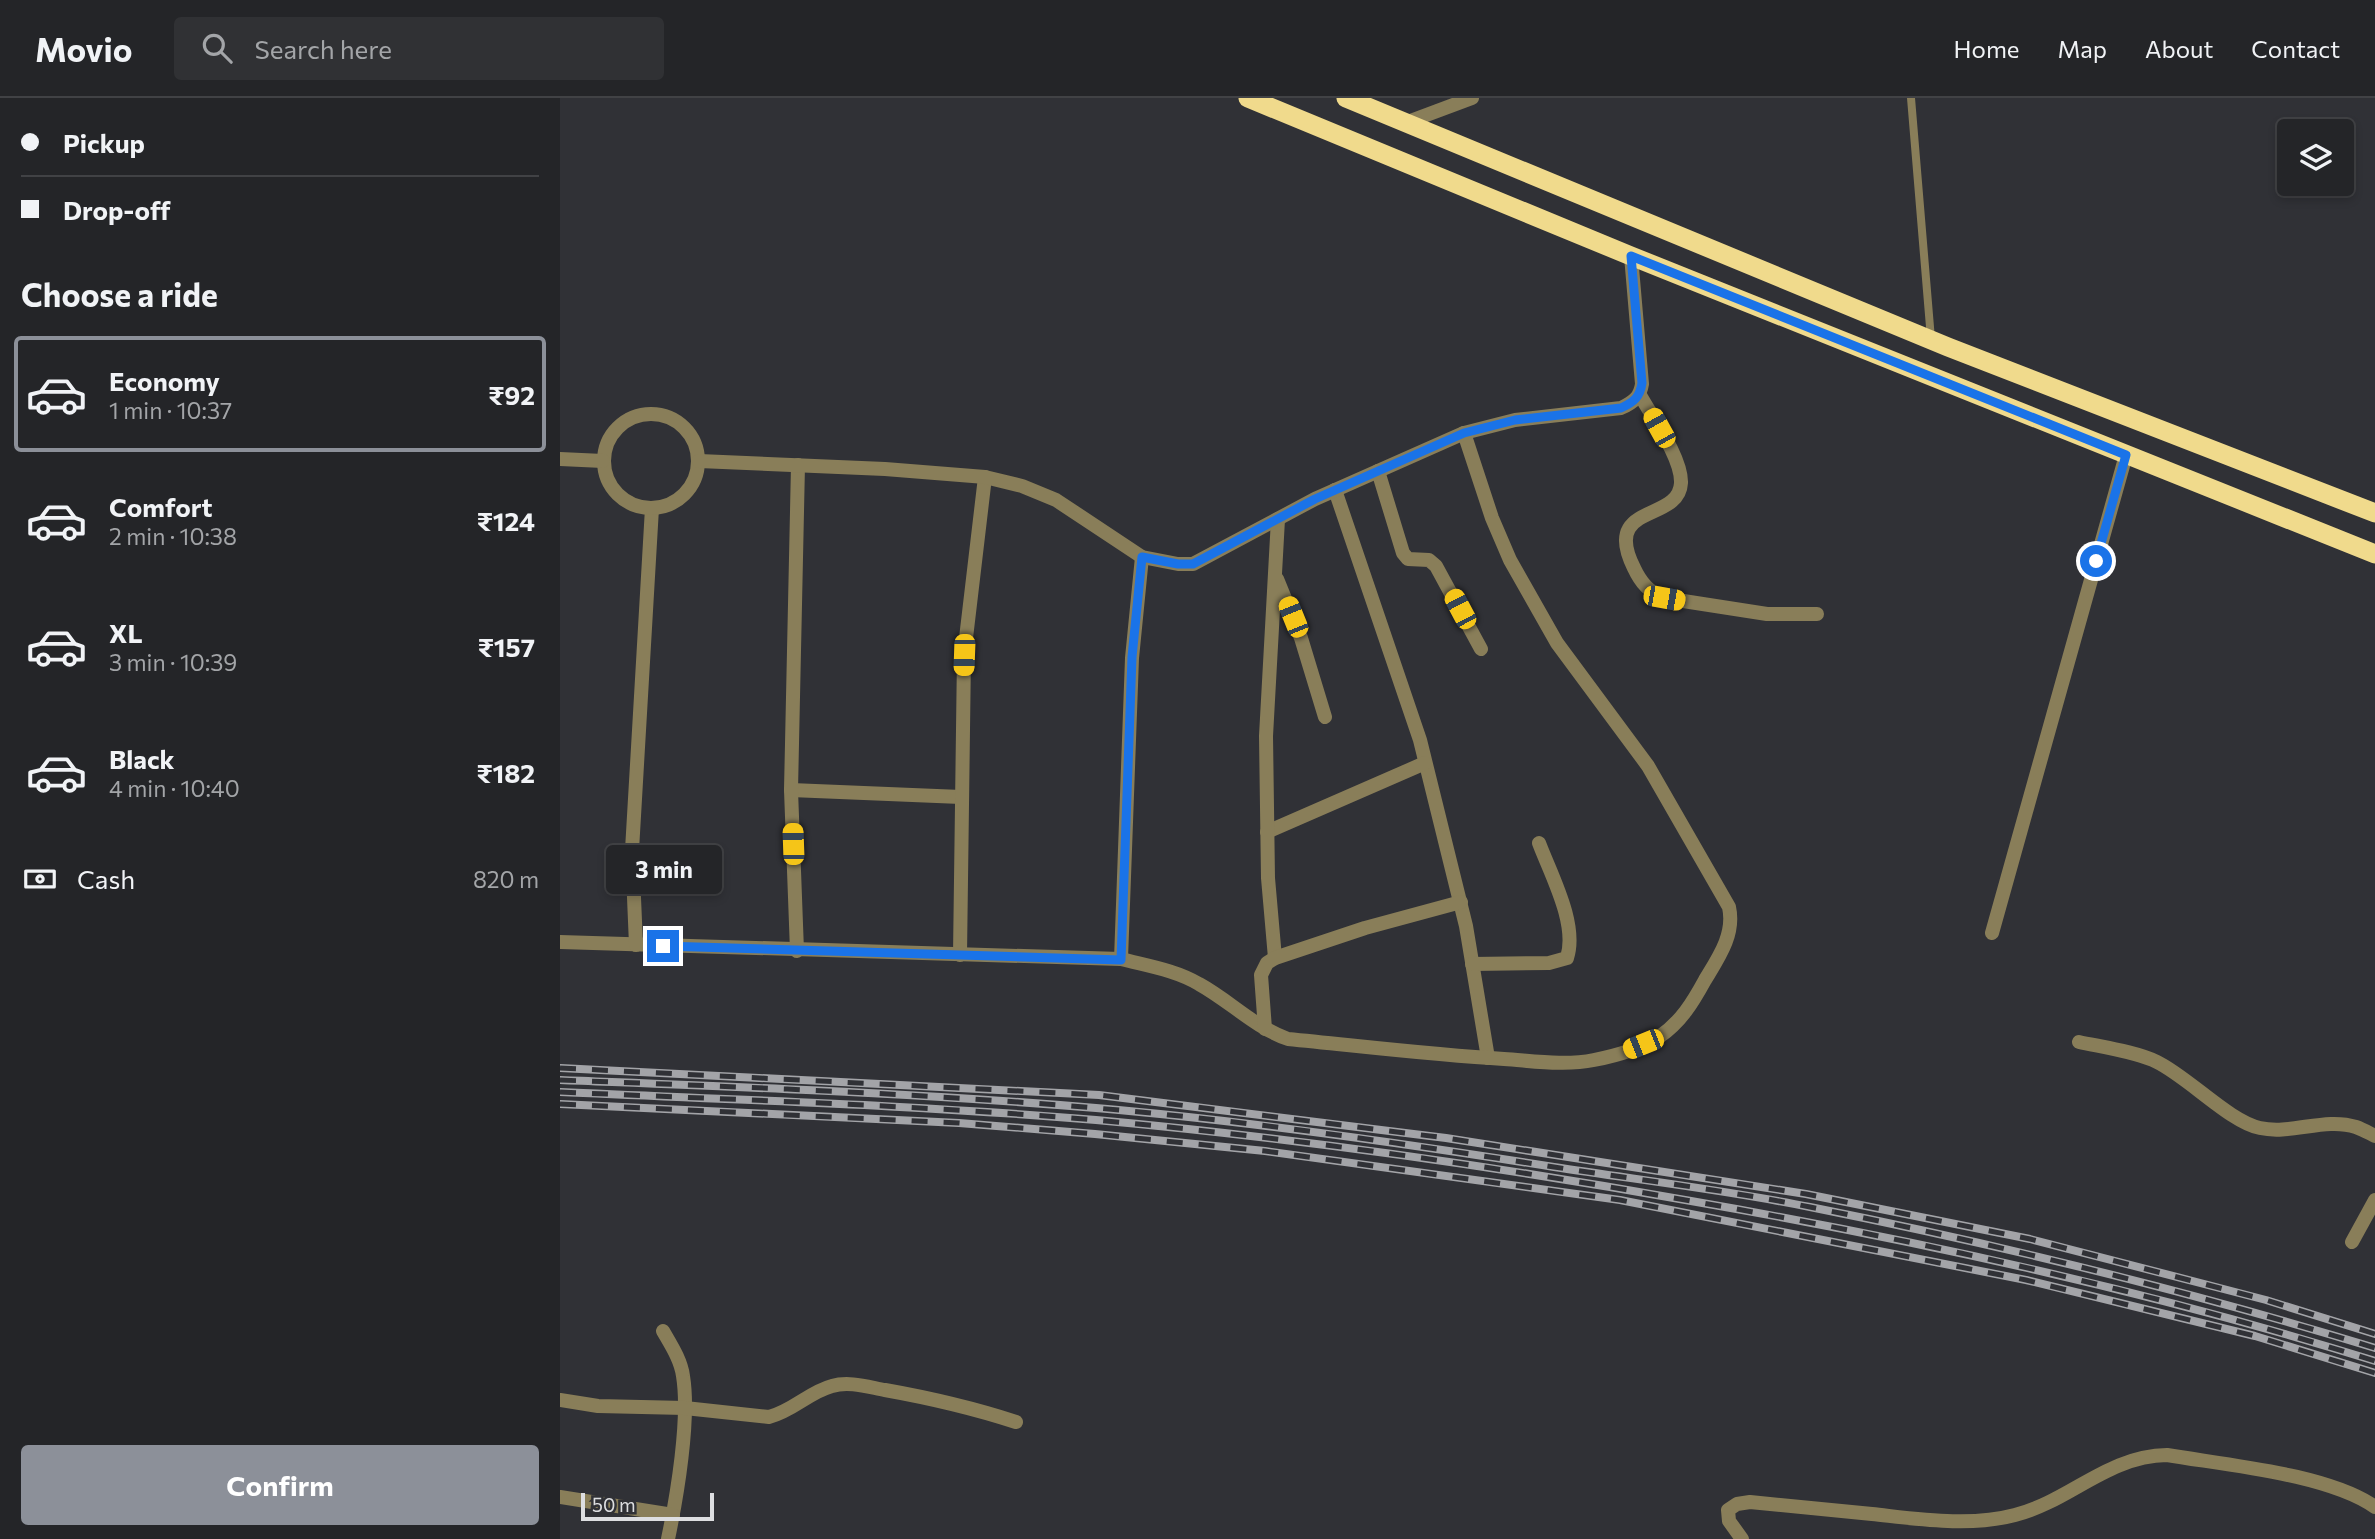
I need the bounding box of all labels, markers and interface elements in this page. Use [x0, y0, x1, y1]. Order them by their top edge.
search box [174, 17, 664, 80]
text: Movio [35, 28, 132, 69]
icon: search [198, 29, 236, 67]
text: Search here [254, 33, 392, 64]
text: Home [1954, 34, 2020, 63]
text: Map [2058, 34, 2107, 63]
text: About [2145, 34, 2213, 63]
text: Contact [2251, 34, 2340, 63]
map controls [2277, 119, 2354, 196]
button: layers [2277, 119, 2354, 196]
text: Pickup [63, 127, 145, 158]
text: Drop-off [63, 194, 170, 225]
text: Choose a ride [21, 274, 218, 314]
icon: car [25, 363, 88, 426]
text: Economy [109, 365, 220, 396]
text: ₹92 [488, 379, 535, 410]
text: 1 min · 10:37 [109, 396, 232, 424]
car [1640, 405, 1679, 451]
icon: car [25, 489, 88, 552]
text: Comfort [109, 491, 212, 522]
text: ₹124 [477, 505, 535, 536]
text: 2 min · 10:38 [109, 522, 237, 550]
route start [2080, 545, 2112, 577]
car [1642, 584, 1687, 612]
car [1441, 586, 1480, 632]
car [1276, 594, 1311, 640]
icon: car [25, 615, 88, 678]
text: XL [109, 617, 143, 648]
text: ₹157 [478, 631, 535, 662]
car [953, 634, 976, 676]
text: 3 min · 10:39 [109, 648, 237, 676]
icon: car [25, 741, 88, 804]
text: Black [109, 743, 175, 774]
text: ₹182 [476, 757, 535, 788]
text: 4 min · 10:40 [109, 774, 240, 802]
car [782, 823, 805, 865]
callout: 3 min [605, 844, 721, 894]
text: 3 min [635, 855, 693, 883]
icon: cash [21, 860, 59, 898]
text: Cash [77, 863, 135, 894]
text: 820 m [473, 865, 539, 893]
route end [647, 930, 679, 962]
car [1620, 1026, 1667, 1062]
button: Confirm [21, 1445, 539, 1525]
scale bar [581, 1490, 714, 1522]
text: 50 m [592, 1493, 636, 1516]

